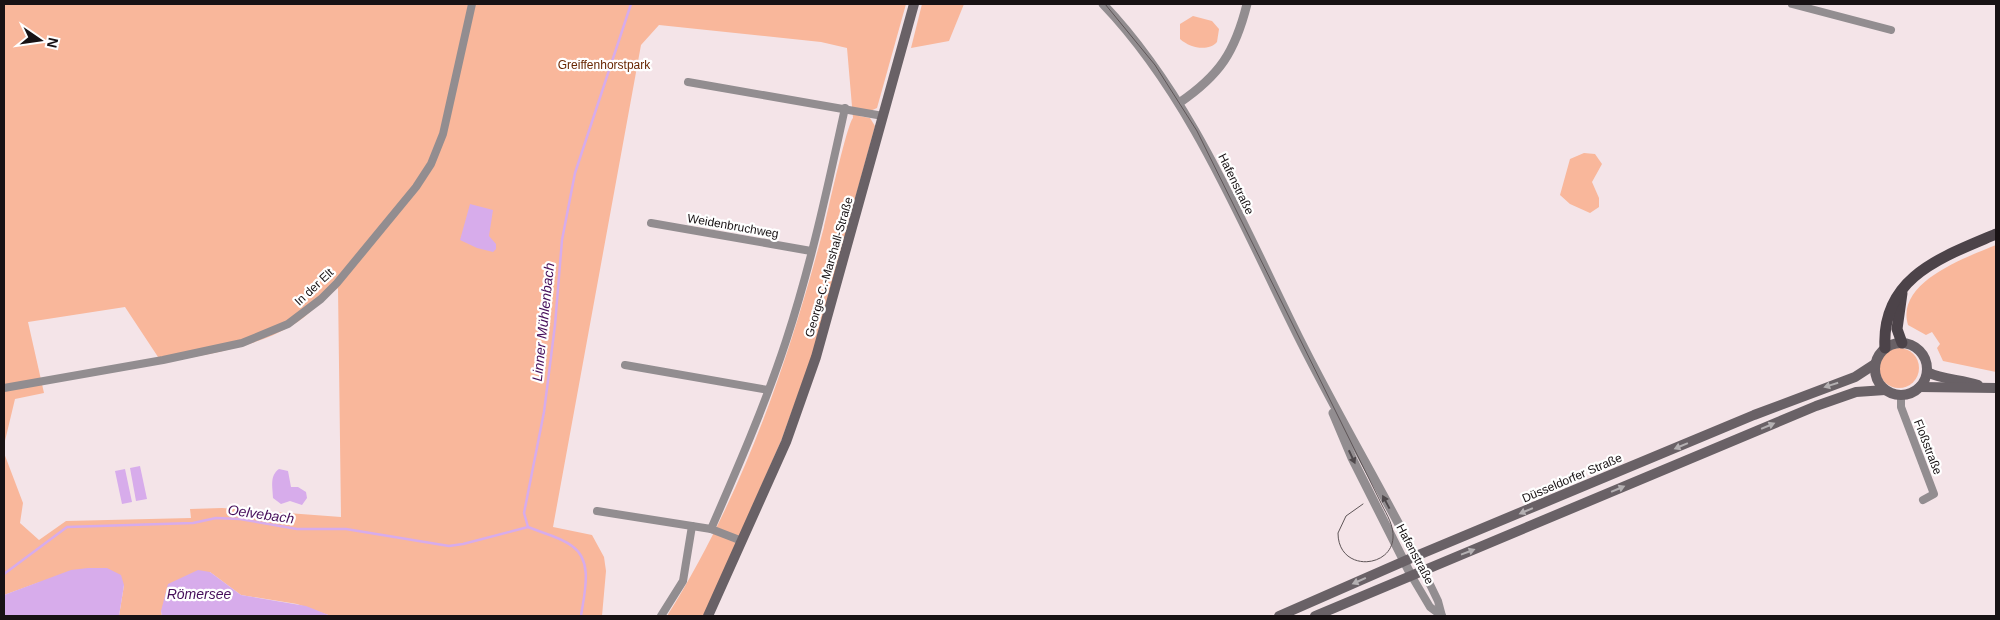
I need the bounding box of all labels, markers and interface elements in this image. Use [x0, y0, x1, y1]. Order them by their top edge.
north arrow [15, 15, 65, 65]
text: N [44, 36, 62, 50]
park label: Greiffenhorstpark [558, 58, 651, 72]
street label: Hafenstraße [1215, 151, 1257, 217]
street label: George-C.-Marshall-Straße [802, 195, 856, 339]
street label: Weidenbruchweg [686, 211, 780, 241]
water label: Linner Mühlenbach [529, 262, 557, 382]
street label: In der Elt [292, 265, 337, 308]
one-way arrow [1824, 382, 1839, 389]
street label: Floßstraße [1911, 417, 1945, 477]
one-way arrow [1761, 422, 1776, 430]
one-way arrow [1674, 442, 1688, 450]
one-way arrow [1348, 450, 1356, 464]
street label: Düsseldorfer Straße [1520, 450, 1624, 505]
one-way arrow [1611, 485, 1626, 493]
one-way arrow [1382, 494, 1390, 509]
water label: Oelvebach [227, 501, 295, 527]
one-way arrow [1519, 508, 1533, 516]
street label: Hafenstraße [1393, 522, 1437, 587]
one-way arrow [1461, 547, 1475, 555]
one-way arrow [1352, 578, 1366, 586]
water label: Römersee [167, 586, 231, 602]

